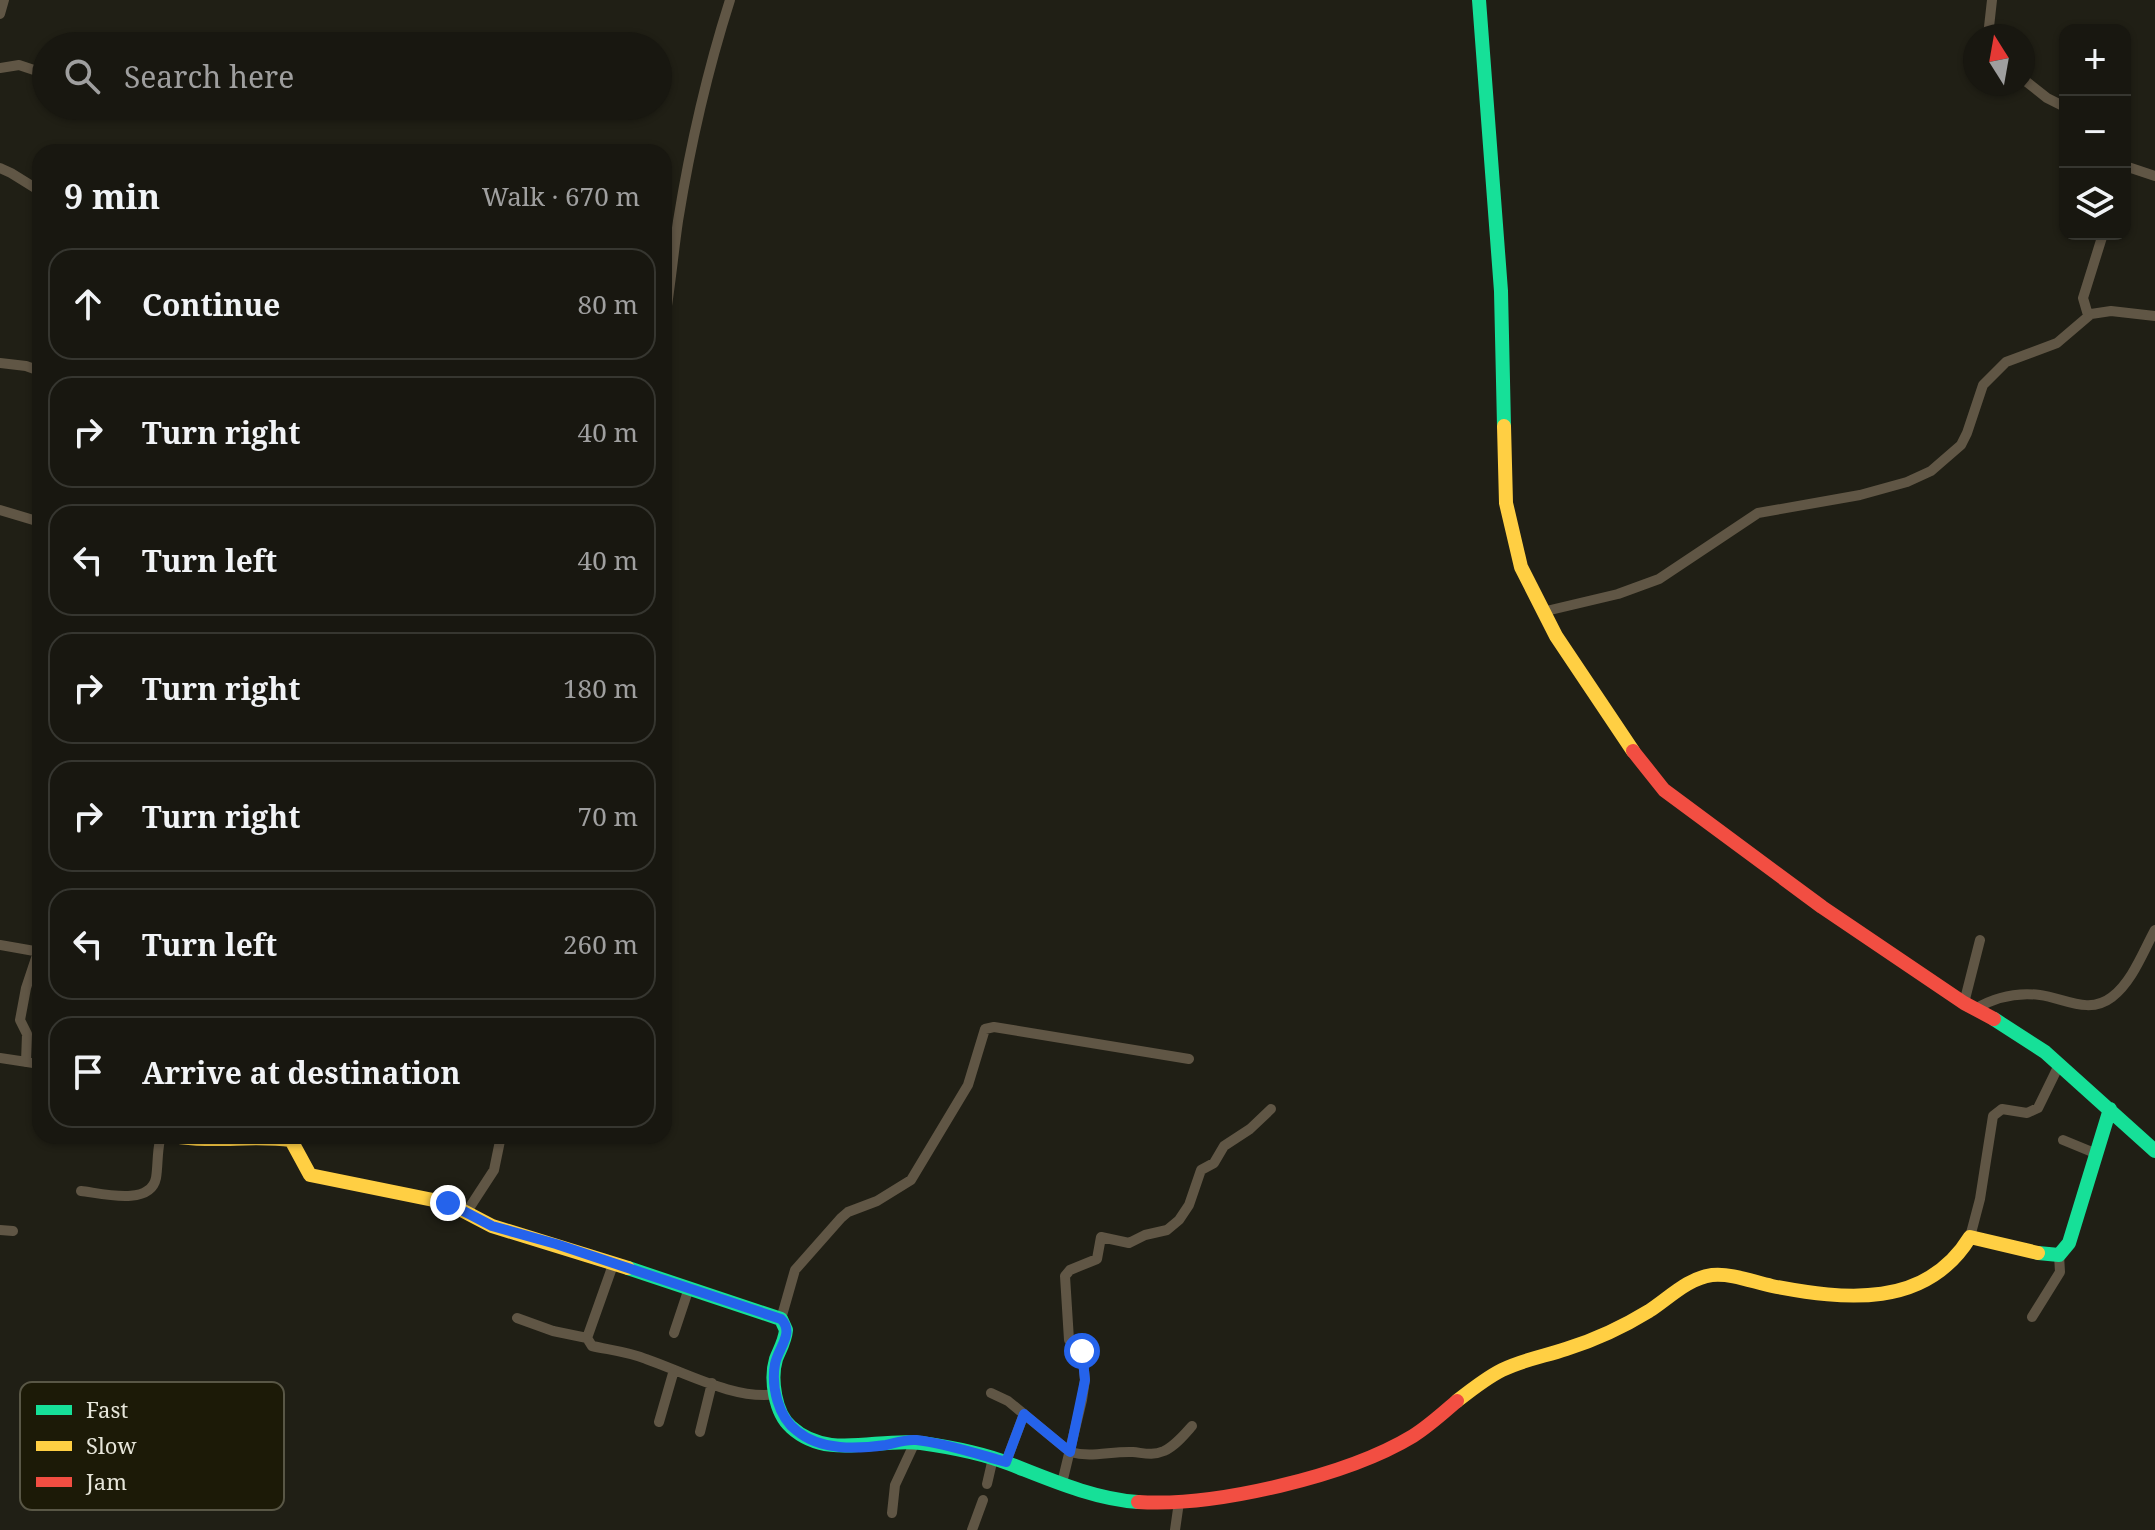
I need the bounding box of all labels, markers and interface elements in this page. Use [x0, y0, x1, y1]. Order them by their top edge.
north arrow [1963, 24, 2035, 96]
map controls [2059, 24, 2131, 240]
button: + [2059, 24, 2131, 96]
search box [32, 32, 672, 120]
icon: search [60, 54, 104, 98]
text: Search here [124, 56, 294, 97]
button: − [2059, 96, 2131, 168]
button: layers [2059, 168, 2131, 240]
text: 9 min [64, 173, 160, 219]
text: Walk · 670 m [482, 178, 640, 214]
icon: ahead [66, 282, 110, 326]
text: Continue [142, 284, 280, 325]
text: 80 m [578, 286, 638, 322]
icon: right [66, 410, 110, 454]
text: Turn right [142, 412, 300, 453]
text: 40 m [578, 414, 638, 450]
icon: left [66, 538, 110, 582]
text: Turn left [142, 540, 277, 581]
text: 40 m [578, 542, 638, 578]
icon: right [66, 666, 110, 710]
text: Turn right [142, 668, 300, 709]
text: 180 m [563, 670, 638, 706]
icon: right [66, 794, 110, 838]
text: Turn right [142, 796, 300, 837]
text: 70 m [578, 798, 638, 834]
icon: left [66, 922, 110, 966]
text: Turn left [142, 924, 277, 965]
text: 260 m [563, 926, 638, 962]
icon: arrive [66, 1050, 110, 1094]
text: Arrive at destination [142, 1052, 461, 1093]
route end [430, 1185, 466, 1221]
route start [1064, 1333, 1100, 1369]
legend [20, 1382, 284, 1510]
text: Fast [86, 1394, 128, 1424]
text: Slow [86, 1430, 136, 1460]
text: Jam [85, 1466, 127, 1496]

